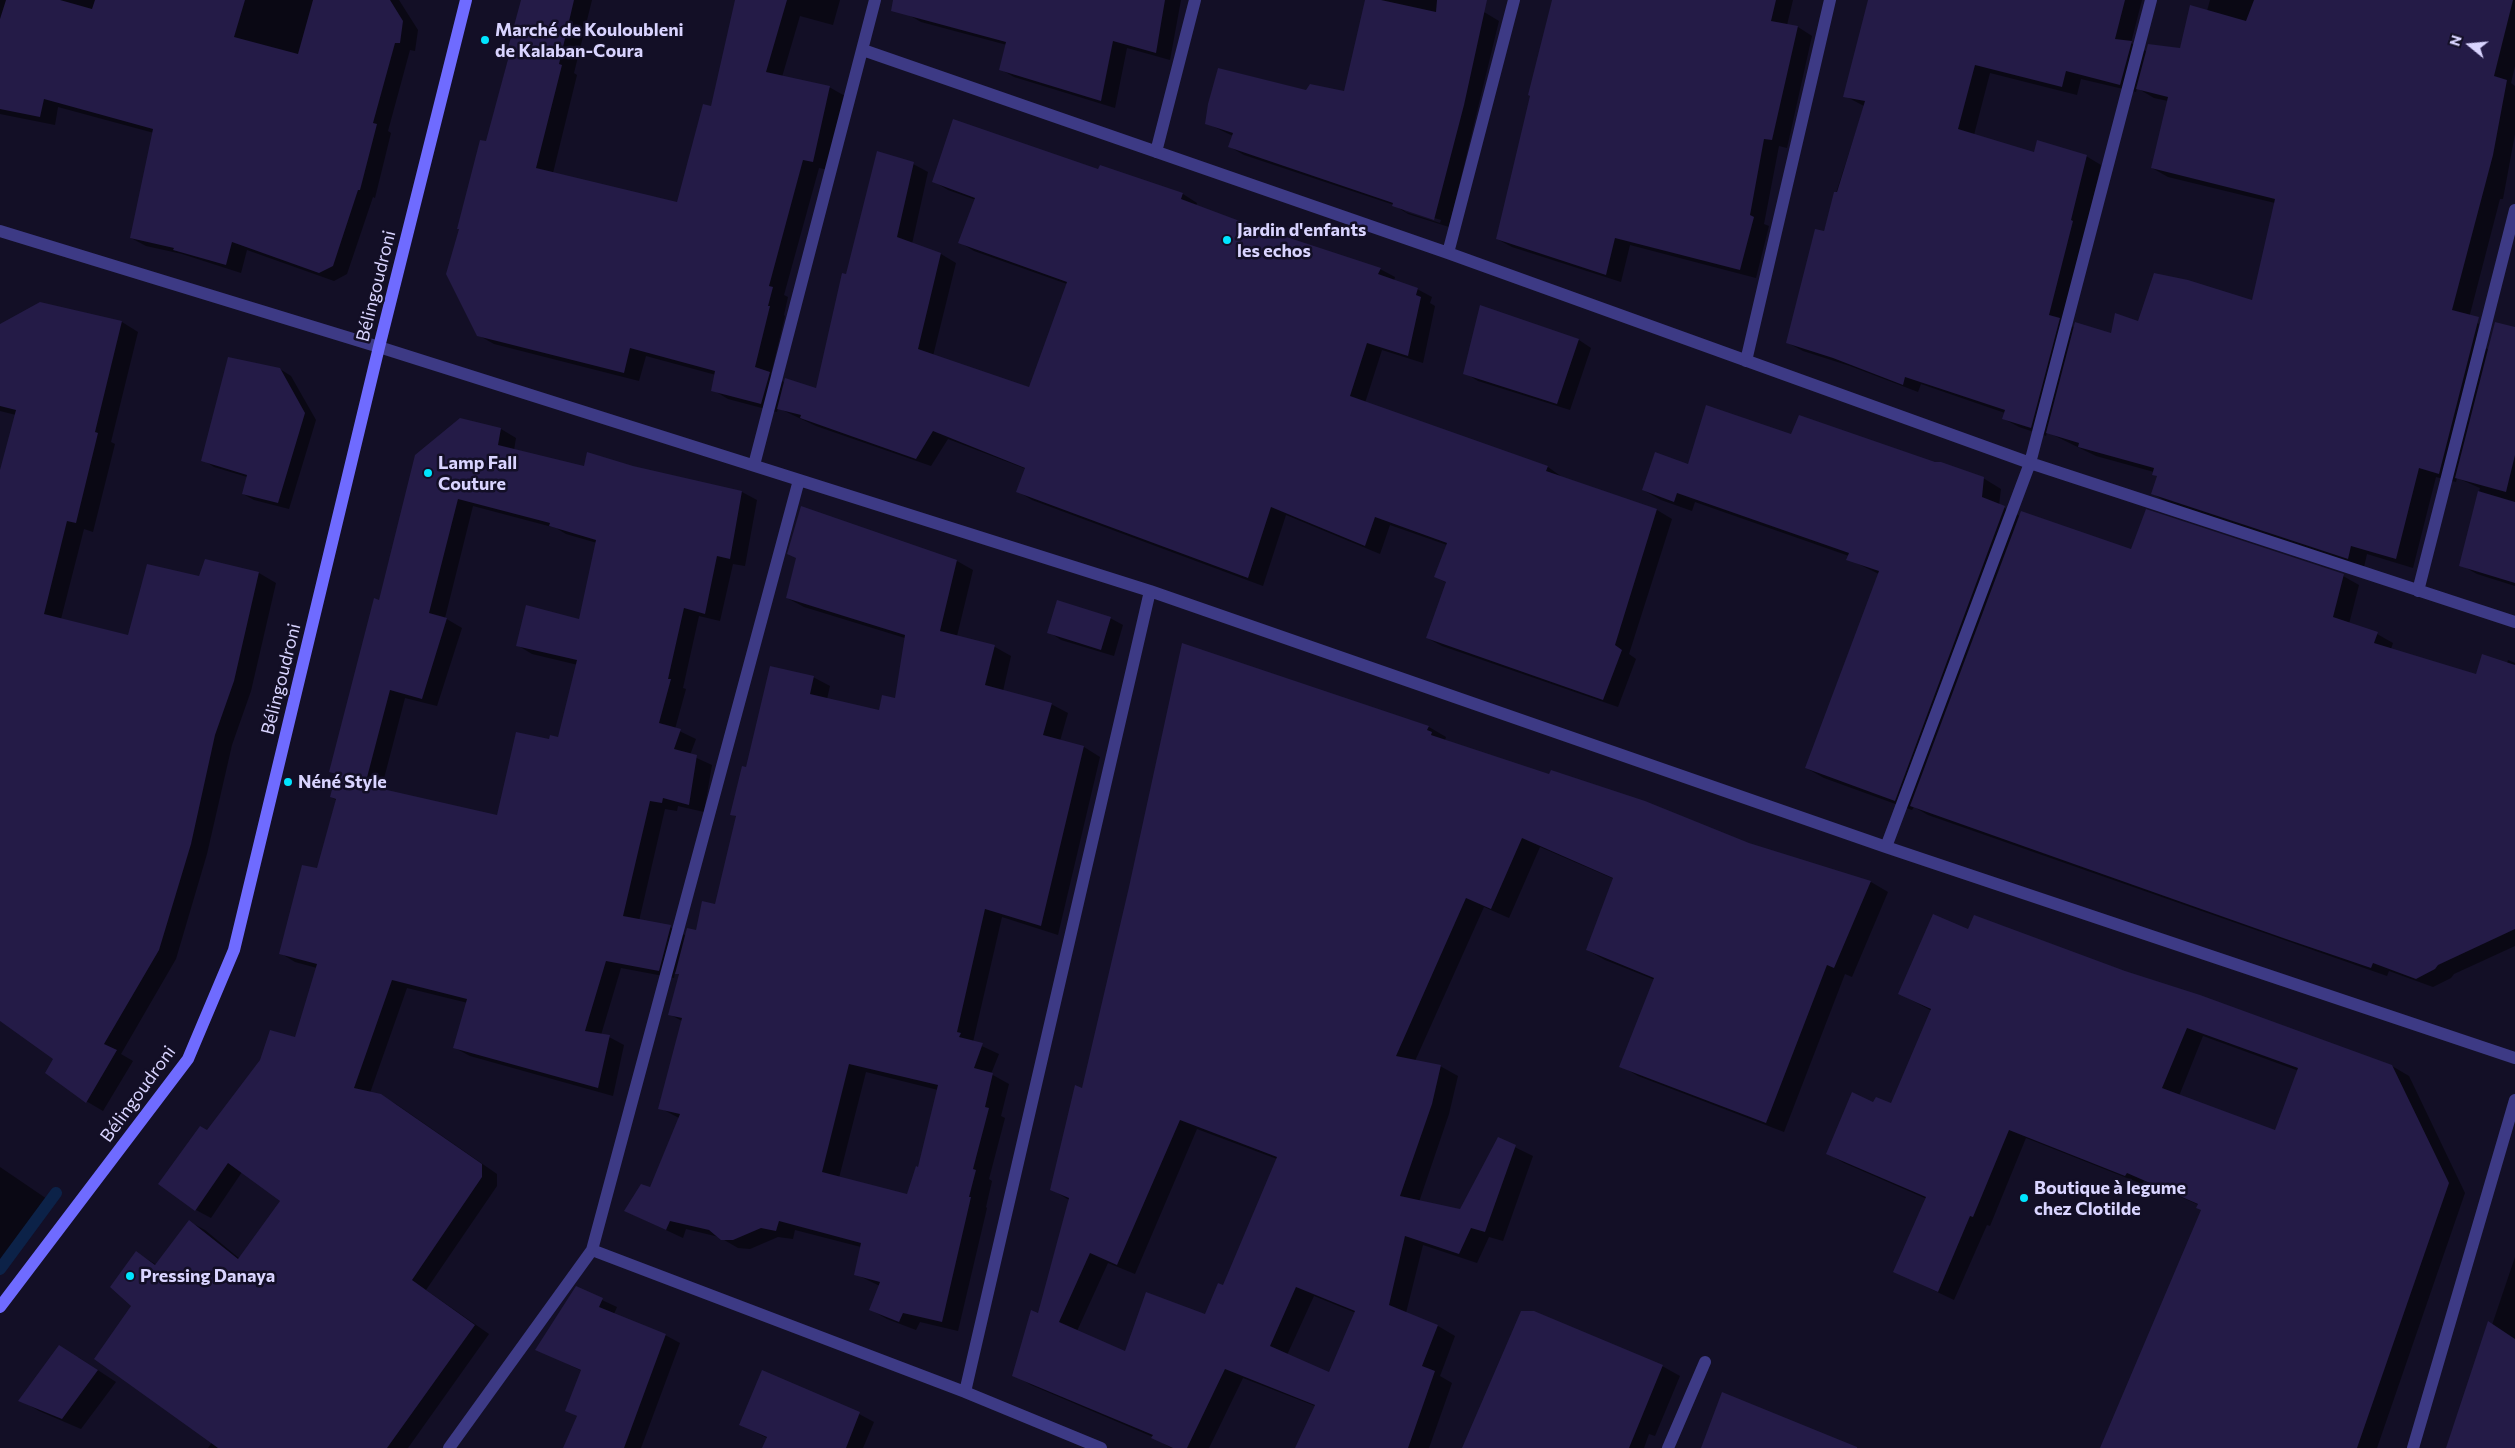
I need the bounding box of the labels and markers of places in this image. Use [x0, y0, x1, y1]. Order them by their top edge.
place label: Marché de Kouloubleni de Kalaban-Coura [495, 19, 684, 62]
marker: Marché de Kouloubleni de Kalaban-Coura [479, 34, 491, 46]
place label: Jardin d'enfants les echos [1237, 219, 1366, 262]
marker: Jardin d'enfants les echos [1221, 234, 1233, 246]
place label: Lamp Fall Couture [438, 452, 517, 494]
marker: Lamp Fall Couture [422, 467, 434, 479]
place label: Néné Style [298, 771, 387, 793]
marker: Néné Style [282, 776, 294, 788]
place label: Boutique à legume chez Clotilde [2034, 1177, 2186, 1220]
marker: Boutique à legume chez Clotilde [2018, 1192, 2030, 1204]
place label: Pressing Danaya [140, 1265, 275, 1287]
marker: Pressing Danaya [124, 1270, 136, 1282]

